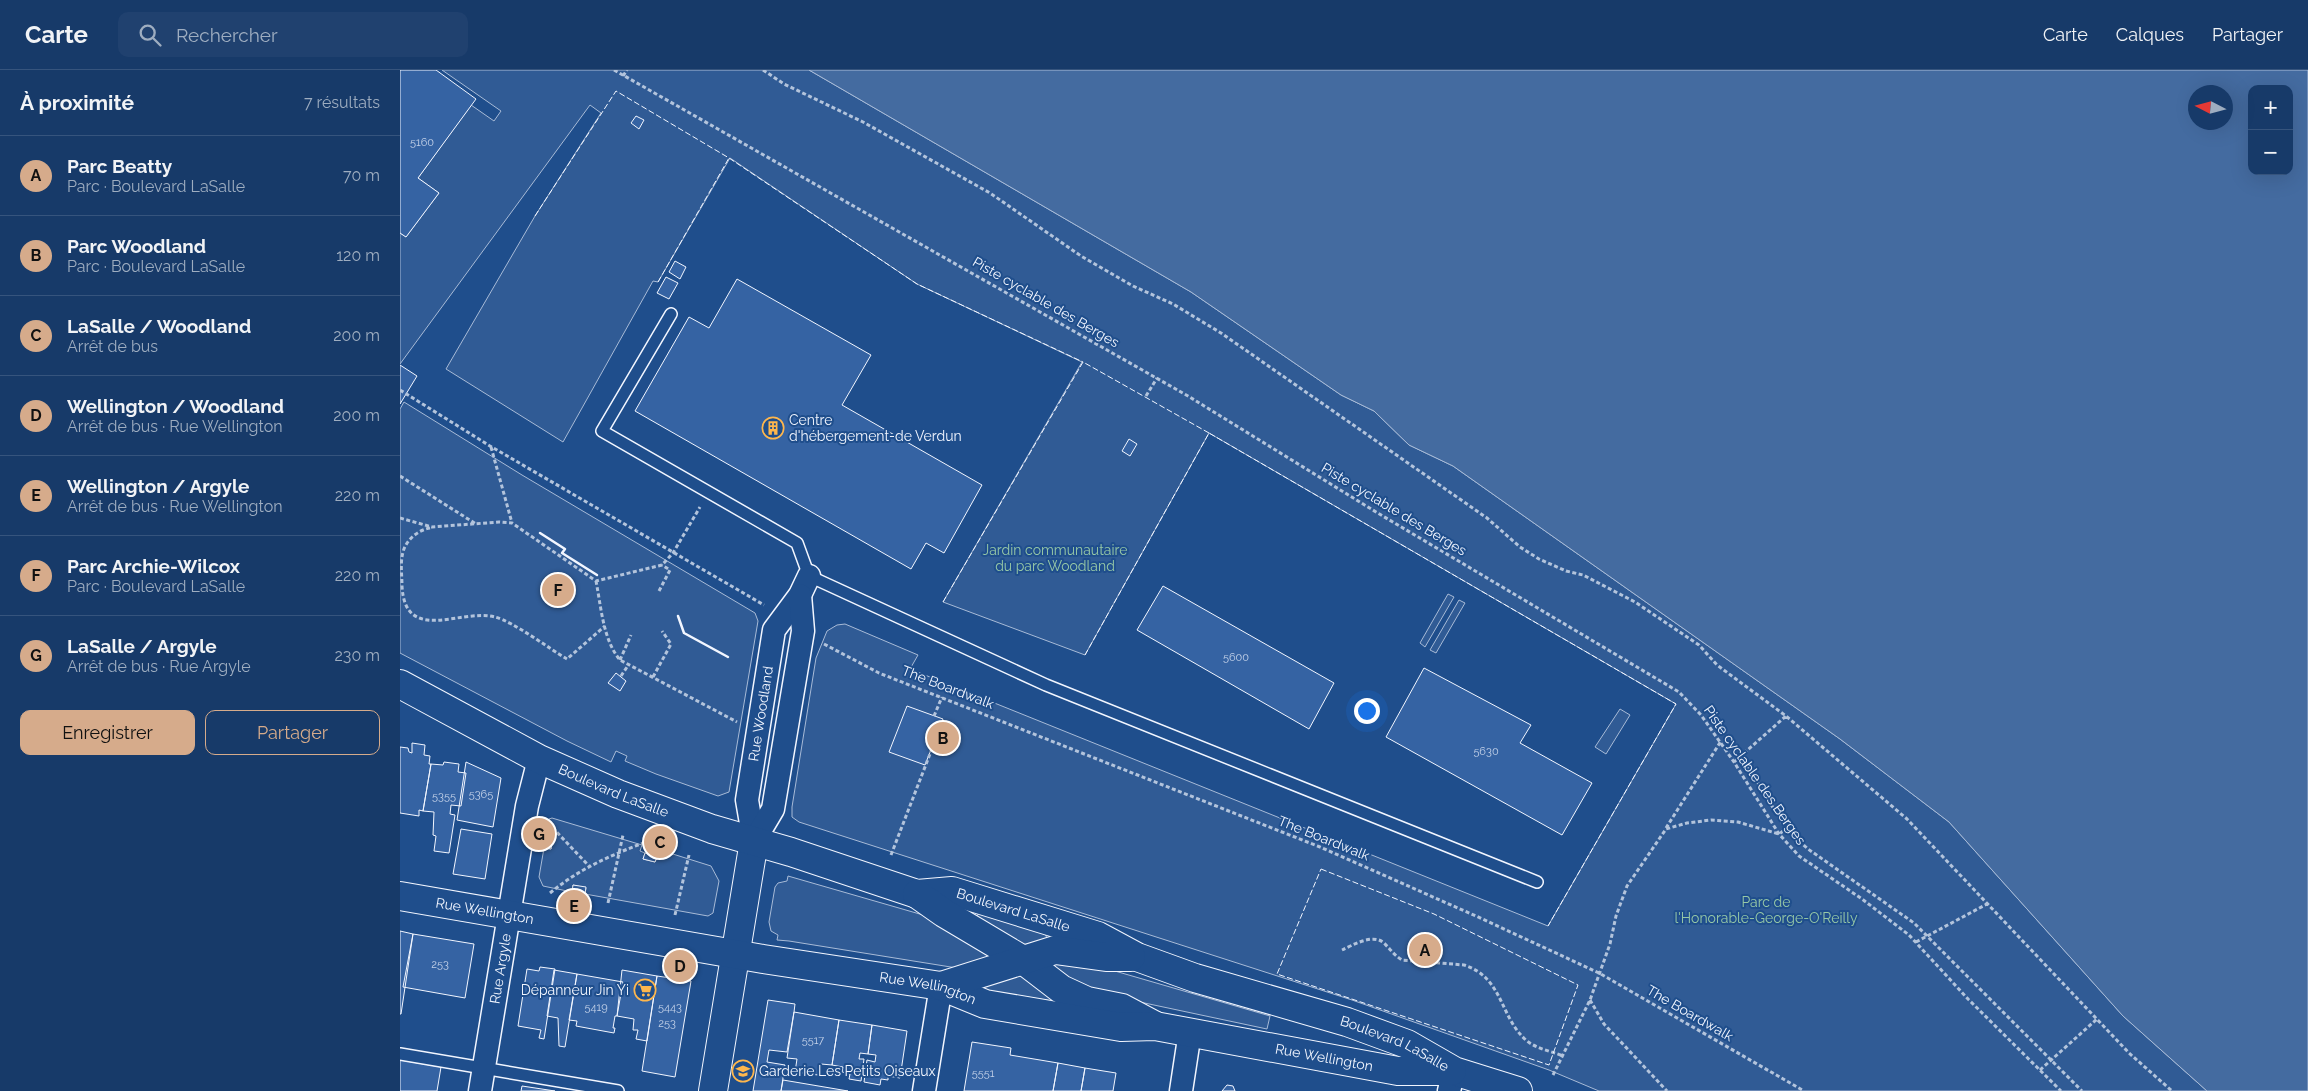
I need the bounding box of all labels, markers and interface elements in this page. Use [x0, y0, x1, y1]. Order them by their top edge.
search box [118, 12, 468, 57]
text: Carte [25, 20, 88, 49]
icon: search [136, 21, 164, 49]
text: Rechercher [176, 24, 278, 46]
text: Carte [2043, 24, 2088, 45]
text: Calques [2116, 24, 2184, 45]
text: Partager [2212, 24, 2283, 45]
north arrow [2188, 85, 2233, 130]
map controls [2248, 85, 2293, 175]
button: + [2248, 85, 2293, 130]
text: À proximité [20, 90, 134, 115]
text: 7 résultats [304, 93, 380, 112]
button: − [2248, 130, 2293, 175]
house number: 5160 [410, 136, 434, 149]
text: Parc Beatty [67, 155, 172, 177]
text: A [31, 166, 41, 185]
text: 70 m [343, 166, 380, 185]
text: Parc · Boulevard LaSalle [67, 177, 245, 196]
text: Parc Woodland [67, 235, 206, 257]
text: B [31, 246, 41, 265]
text: 120 m [336, 246, 380, 265]
street label: Piste cyclable des Berges [970, 254, 1122, 351]
text: Parc · Boulevard LaSalle [67, 257, 245, 276]
text: LaSalle / Woodland [67, 315, 251, 337]
text: C [31, 326, 41, 345]
text: 200 m [333, 326, 380, 345]
text: Arrêt de bus [67, 337, 158, 356]
text: Wellington / Woodland [67, 395, 284, 417]
text: D [30, 406, 42, 425]
text: 200 m [333, 406, 380, 425]
place label: Centre d'hébergement-de Verdun [789, 412, 962, 444]
building icon: Centre d'hébergement-de Verdun [761, 416, 785, 440]
text: Arrêt de bus · Rue Wellington [67, 417, 283, 436]
street label: Piste cyclable des Berges [1319, 459, 1470, 559]
text: Wellington / Argyle [67, 475, 249, 497]
text: E [31, 486, 41, 505]
text: 220 m [335, 486, 380, 505]
text: Arrêt de bus · Rue Wellington [67, 497, 283, 516]
park label: Jardin communautaire du parc Woodland [983, 542, 1127, 574]
text: Parc Archie-Wilcox [67, 555, 240, 577]
text: F [31, 566, 41, 585]
text: 220 m [335, 566, 380, 585]
pin: F [542, 571, 574, 609]
text: Parc · Boulevard LaSalle [67, 577, 245, 596]
text: LaSalle / Argyle [67, 635, 217, 657]
text: G [30, 646, 42, 665]
text: 230 m [335, 646, 380, 665]
house number: 5600 [1223, 651, 1249, 664]
text: Arrêt de bus · Rue Argyle [67, 657, 251, 676]
street label: The Boardwalk [900, 662, 997, 712]
street label: Rue Woodland [745, 665, 776, 762]
your location [1354, 698, 1380, 724]
street label: Piste cyclable des Berges [1701, 702, 1809, 848]
button: Enregistrer [20, 710, 195, 755]
button: Partager [205, 710, 380, 755]
pin: B [927, 719, 959, 757]
house number: 5630 [1473, 745, 1499, 758]
street label: Boulevard LaSalle [556, 761, 671, 820]
house number: 5365 [469, 788, 493, 801]
house number: 5355 [432, 790, 456, 803]
street label: The Boardwalk [1276, 812, 1373, 864]
pin: G [523, 815, 555, 853]
pin: C [644, 823, 676, 861]
street label: Boulevard LaSalle [955, 885, 1072, 935]
pin: E [558, 887, 590, 925]
street label: Rue Wellington [434, 894, 535, 927]
park label: Parc de l'Honorable-George-O'Reilly [1675, 894, 1858, 926]
pin: A [1409, 931, 1441, 969]
street label: Rue Argyle [486, 932, 514, 1005]
pin: D [664, 947, 696, 985]
house number: 253 [431, 958, 449, 971]
street label: Rue Wellington [878, 969, 978, 1007]
supermarket icon: Dépanneur Jin Yi [633, 978, 657, 1002]
place label: Dépanneur Jin Yi [521, 982, 629, 998]
street label: The Boardwalk [1644, 982, 1737, 1045]
house number: 5419 [584, 1001, 608, 1014]
house number: 5443 [658, 1001, 682, 1014]
street label: Boulevard LaSalle [1338, 1012, 1452, 1074]
house number: 253 [658, 1017, 676, 1030]
house number: 5517 [802, 1034, 824, 1047]
street label: Rue Wellington [1274, 1040, 1374, 1074]
school or university icon: Garderie Les Petits Oiseaux [731, 1059, 755, 1083]
place label: Garderie Les Petits Oiseaux [759, 1063, 936, 1079]
house number: 5551 [972, 1067, 995, 1080]

